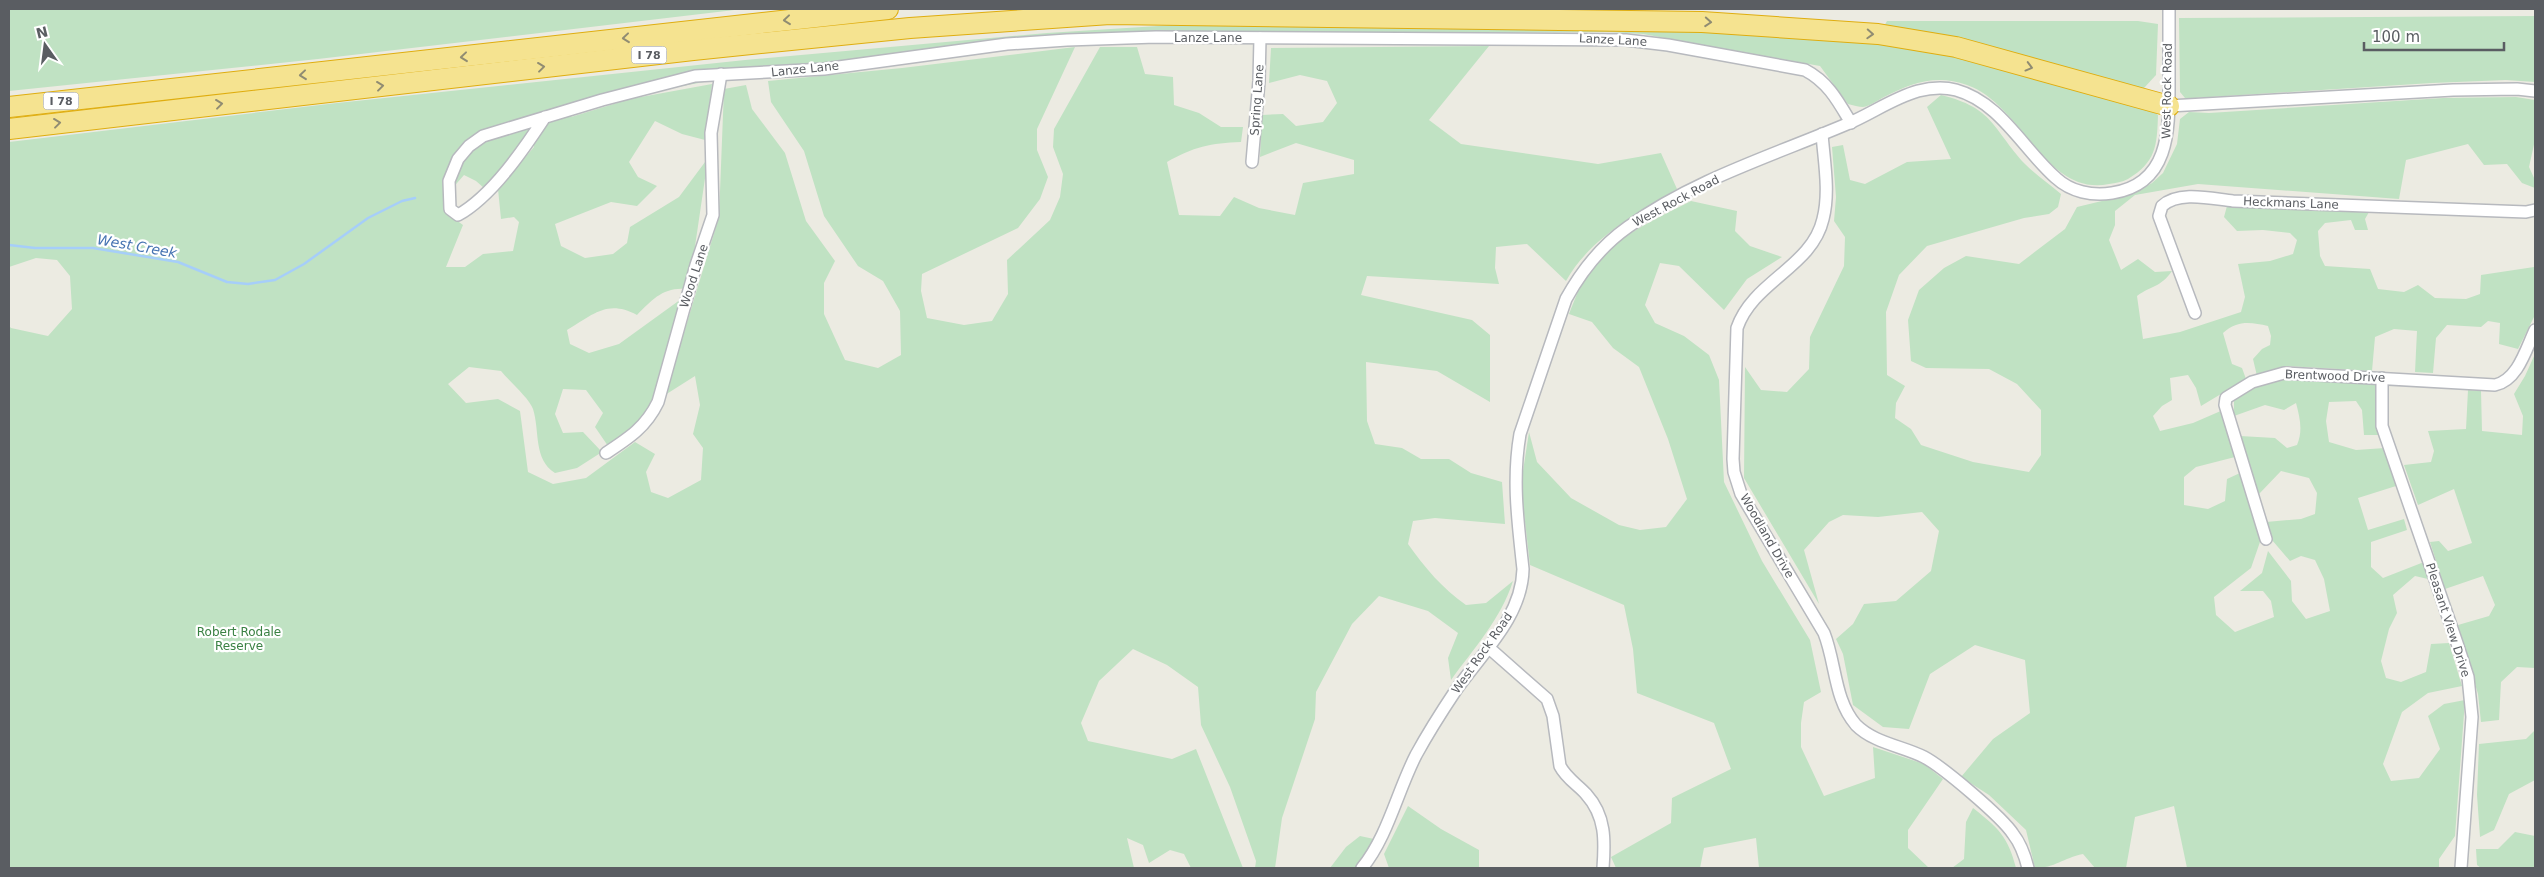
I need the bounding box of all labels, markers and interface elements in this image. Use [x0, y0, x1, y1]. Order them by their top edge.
one-way arrow [783, 14, 791, 25]
one-way arrow [1704, 17, 1712, 28]
north arrow [20, 20, 70, 70]
scale bar [2364, 20, 2504, 52]
text: N [34, 23, 49, 42]
one-way arrow [1866, 28, 1874, 39]
text: 100 m [2372, 28, 2420, 46]
street label: Lanze Lane [1174, 31, 1242, 45]
street label: Lanze Lane [1579, 31, 1647, 49]
one-way arrow [621, 32, 629, 43]
street label: West Rock Road [2159, 43, 2175, 139]
road number: I 78 [632, 46, 666, 64]
one-way arrow [460, 51, 468, 62]
street label: Lanze Lane [770, 58, 840, 80]
one-way arrow [538, 62, 546, 73]
one-way arrow [2024, 62, 2032, 72]
street label: Spring Lane [1248, 64, 1266, 136]
one-way arrow [298, 69, 306, 80]
one-way arrow [376, 81, 384, 92]
road number: I 78 [44, 92, 78, 110]
one-way arrow [214, 100, 223, 110]
one-way arrow [53, 118, 61, 129]
street label: West Rock Road [1630, 172, 1722, 230]
street label: Heckmans Lane [2243, 194, 2339, 212]
water label: West Creek [96, 231, 179, 261]
street label: Wood Lane [677, 242, 711, 310]
street label: Brentwood Drive [2285, 367, 2385, 385]
street label: Woodland Drive [1737, 491, 1797, 581]
street label: Pleasant View Drive [2423, 561, 2473, 679]
street label: West Rock Road [1449, 610, 1515, 696]
park label: Robert Rodale Reserve [197, 625, 281, 653]

